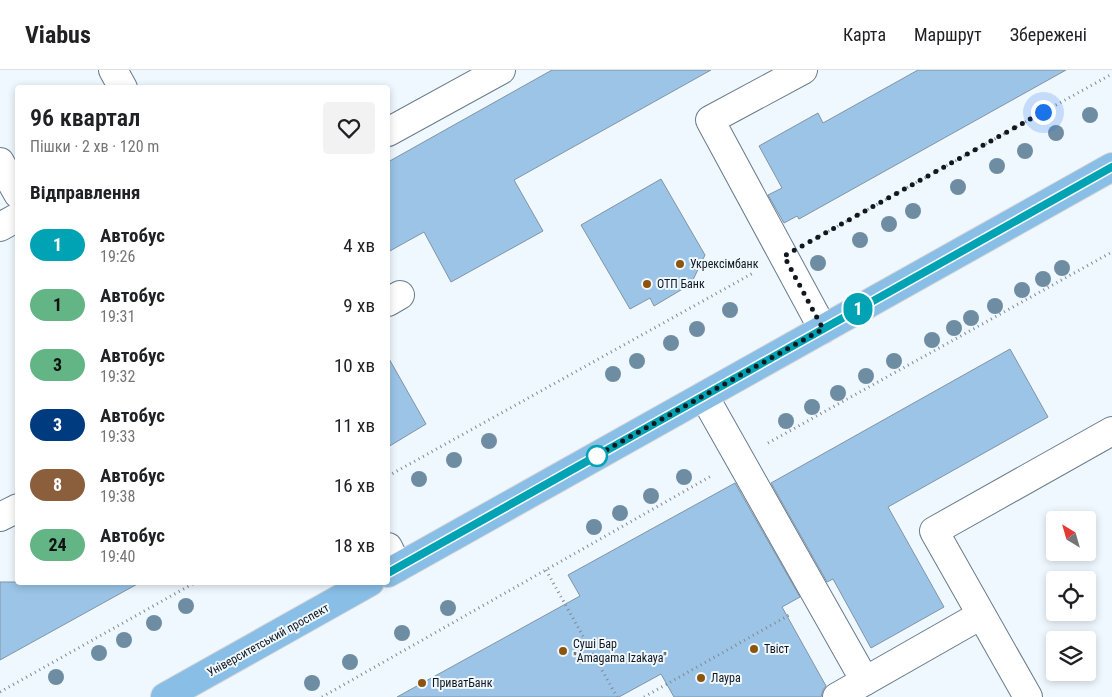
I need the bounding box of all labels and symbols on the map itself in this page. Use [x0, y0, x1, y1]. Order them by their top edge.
your location [1031, 100, 1056, 125]
place label: Укрексімбанк [690, 257, 759, 271]
marker: Укрексімбанк [674, 258, 686, 270]
place label: ОТП Банк [657, 277, 705, 291]
marker: ОТП Банк [641, 278, 653, 290]
line badge: 1 [842, 293, 874, 325]
unlabelled marker [586, 445, 608, 467]
north arrow [1046, 511, 1096, 561]
street label: Університетський проспект [205, 601, 331, 679]
place label: Суші Бар "Amagama Izakaya" [573, 637, 667, 665]
place label: Твіст [764, 642, 789, 656]
marker: Твіст [748, 643, 760, 655]
marker: Суші Бар "Amagama Izakaya" [557, 645, 569, 657]
place label: Лаура [711, 671, 741, 685]
marker: Лаура [695, 672, 707, 684]
place label: ПриватБанк [432, 676, 493, 690]
marker: ПриватБанк [416, 677, 428, 689]

